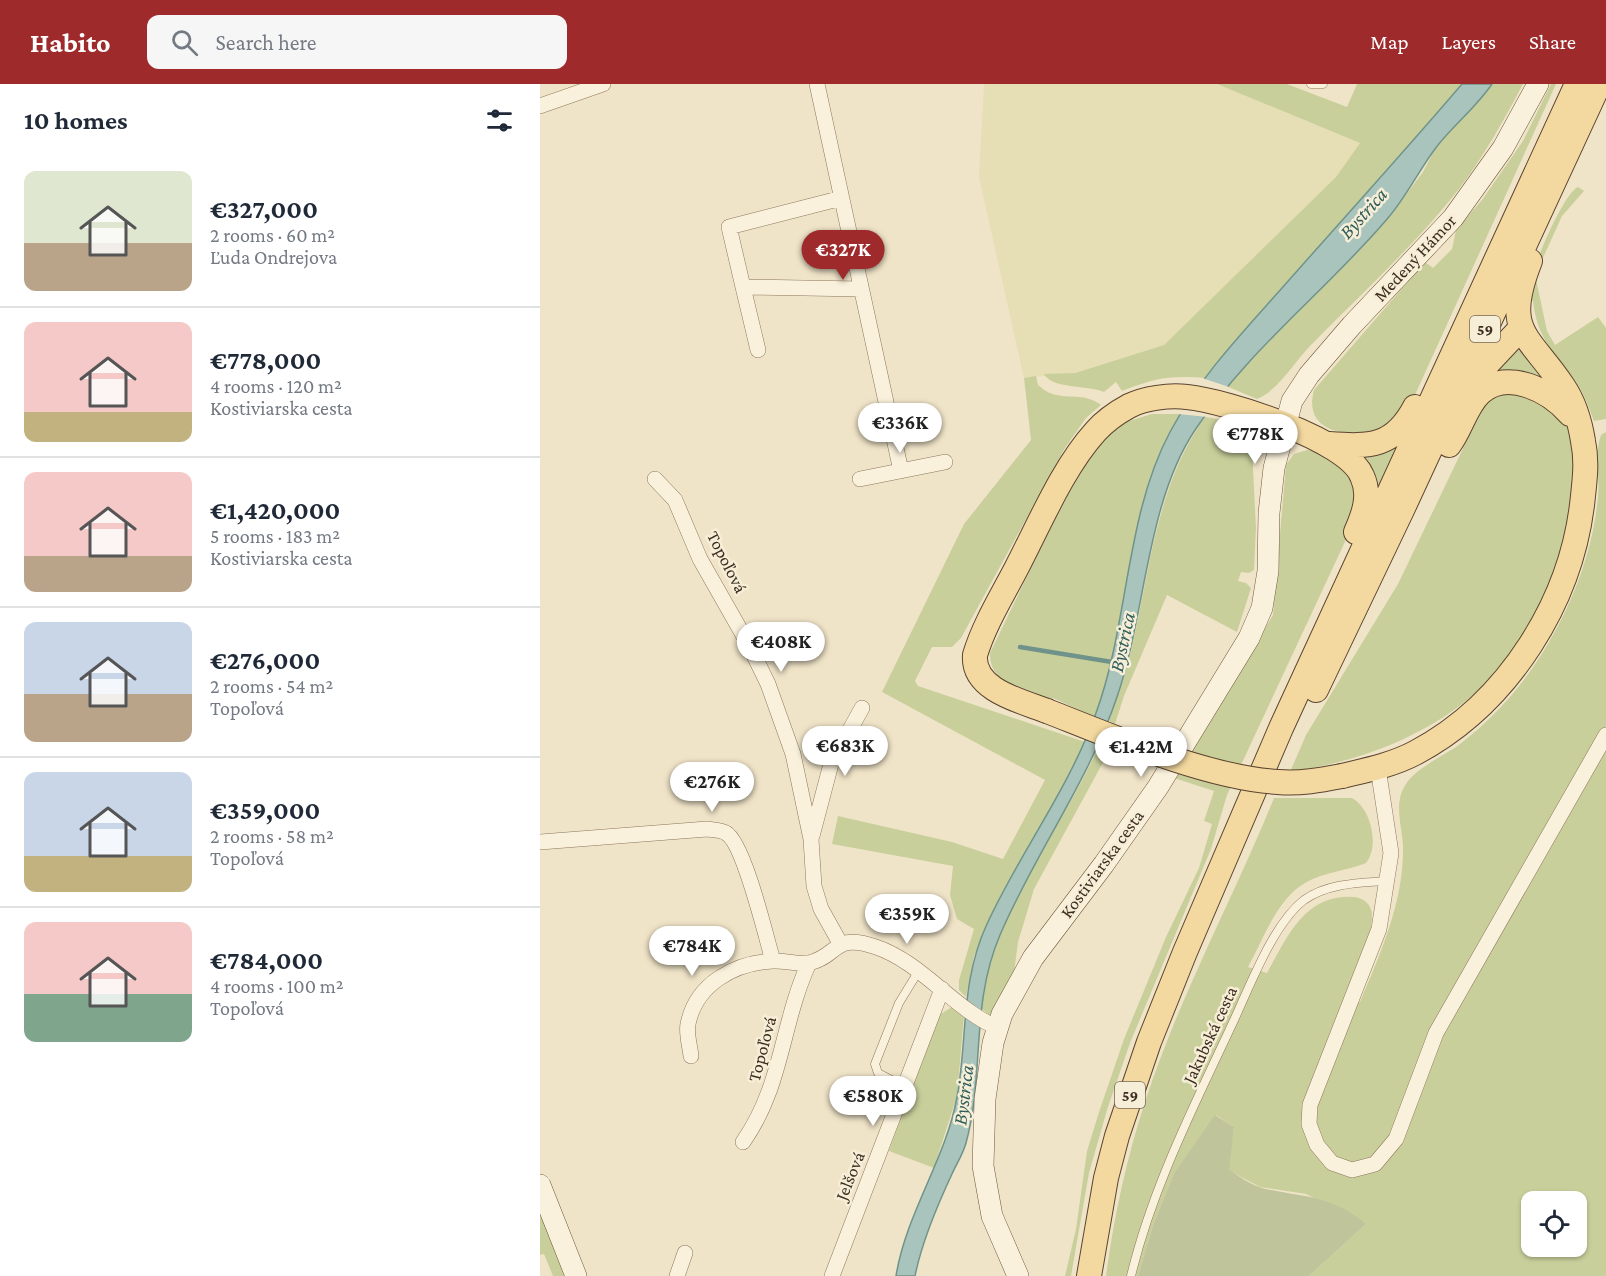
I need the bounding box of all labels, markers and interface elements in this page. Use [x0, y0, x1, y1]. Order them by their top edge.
search box [147, 15, 567, 69]
icon: search [168, 26, 201, 59]
text: Habito [30, 27, 111, 58]
text: Search here [216, 30, 317, 55]
text: Map [1370, 30, 1409, 54]
text: Layers [1442, 30, 1496, 54]
text: Share [1529, 30, 1576, 54]
icon: filters [483, 104, 516, 137]
text: 10 homes [24, 106, 128, 135]
water label: Bystrica [1335, 183, 1392, 243]
icon: home [72, 195, 144, 267]
text: €327,000 [210, 195, 318, 224]
street label: Medený Hámor [1370, 210, 1461, 306]
text: 2 rooms · 60 m² [210, 224, 335, 246]
pin: €327K [801, 230, 885, 281]
text: €327K [816, 238, 870, 260]
text: Ľuda Ondrejova [210, 246, 337, 268]
road number: 59 [1470, 316, 1500, 342]
icon: home [72, 346, 144, 418]
text: €778,000 [210, 346, 321, 375]
text: 4 rooms · 120 m² [210, 375, 342, 397]
text: Kostiviarska cesta [210, 397, 353, 419]
pin: €336K [858, 403, 942, 454]
text: €336K [872, 411, 928, 433]
pin: €778K [1213, 414, 1297, 465]
text: €778K [1227, 422, 1283, 444]
icon: home [72, 496, 144, 568]
text: €1,420,000 [210, 496, 340, 525]
text: 5 rooms · 183 m² [210, 525, 340, 547]
street label: Topoľová [703, 528, 751, 596]
text: Kostiviarska cesta [210, 547, 353, 569]
water label: Bystrica [1105, 610, 1140, 674]
pin: €408K [739, 622, 823, 673]
text: €408K [751, 630, 811, 652]
icon: home [72, 646, 144, 718]
text: €276,000 [210, 646, 320, 675]
text: 2 rooms · 54 m² [210, 675, 333, 697]
text: Topoľová [210, 697, 284, 719]
pin: €683K [803, 726, 887, 777]
pin: €1.42M [1092, 727, 1190, 778]
text: €683K [816, 734, 874, 756]
text: €1.42M [1109, 735, 1173, 757]
pin: €276K [670, 762, 754, 813]
text: €276K [684, 770, 740, 792]
icon: home [72, 796, 144, 868]
text: €359,000 [210, 796, 320, 825]
street label: Kostiviarska cesta [1056, 806, 1148, 922]
text: 2 rooms · 58 m² [210, 825, 334, 847]
text: Topoľová [210, 847, 284, 869]
pin: €359K [865, 894, 949, 945]
text: €359K [879, 902, 935, 924]
pin: €784K [650, 926, 734, 977]
text: €784K [663, 934, 721, 956]
icon: home [72, 946, 144, 1018]
text: €784,000 [210, 946, 323, 975]
text: 4 rooms · 100 m² [210, 975, 344, 997]
street label: Jakubská cesta [1178, 983, 1241, 1089]
text: Topoľová [210, 997, 284, 1019]
street label: Topoľová [744, 1014, 780, 1084]
water label: Bystrica [948, 1064, 979, 1126]
pin: €580K [831, 1076, 915, 1127]
road number: 59 [1115, 1082, 1145, 1108]
text: €580K [843, 1084, 903, 1106]
street label: Jelšová [831, 1149, 869, 1205]
map controls [1521, 1191, 1587, 1257]
button: locate [1521, 1191, 1587, 1257]

